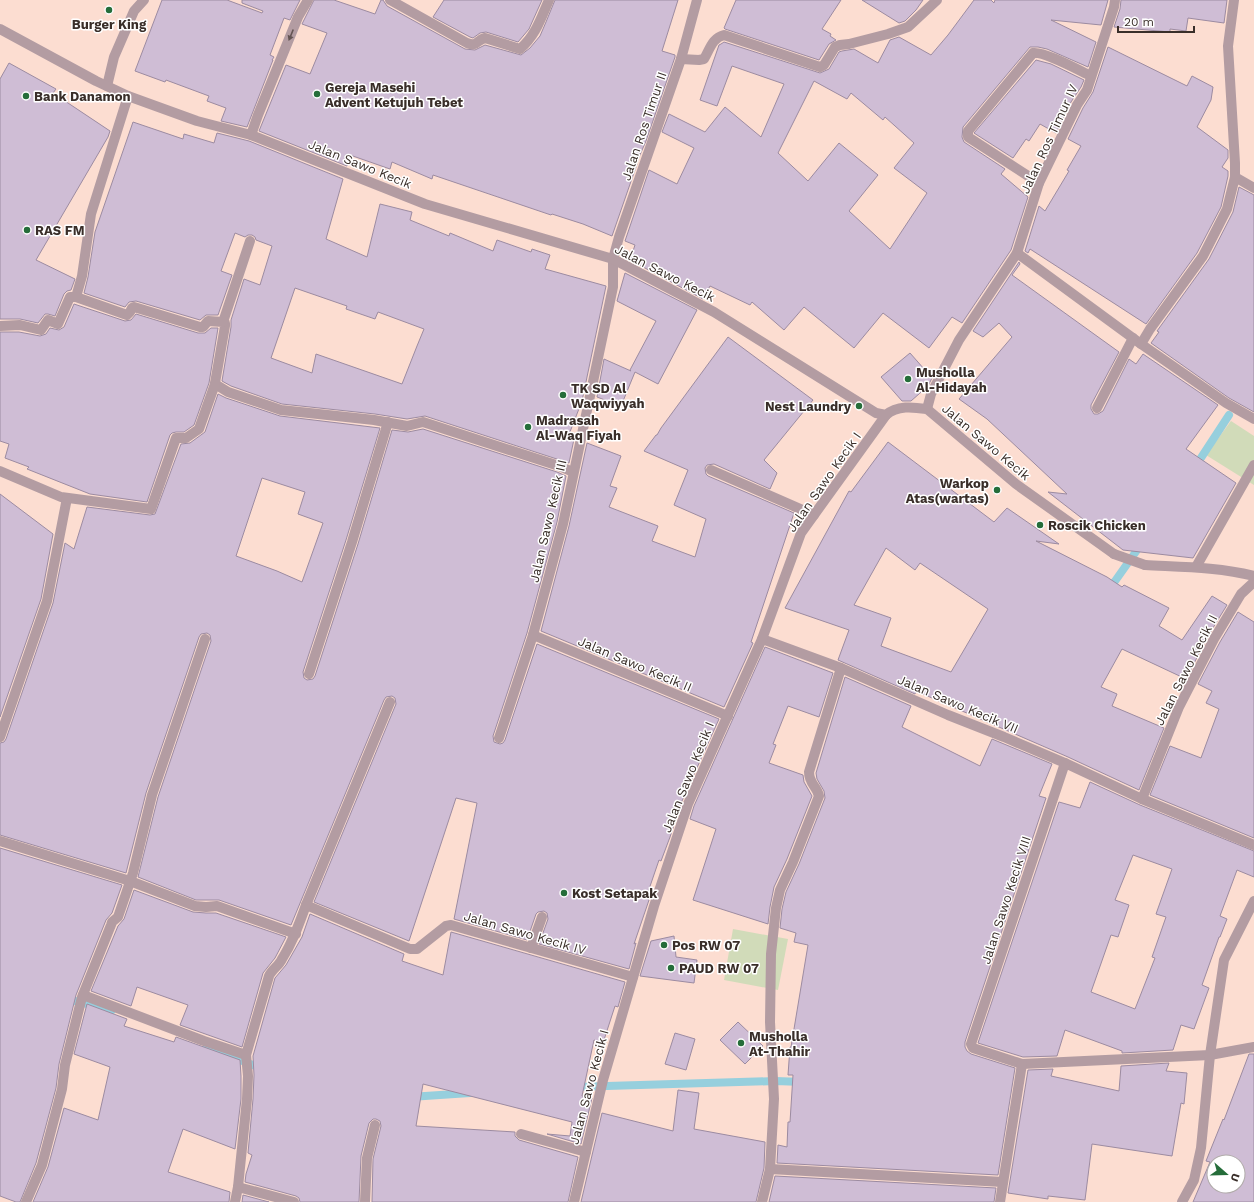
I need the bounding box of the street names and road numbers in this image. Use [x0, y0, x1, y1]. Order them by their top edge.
street label: Jalan Ros Timur II [618, 70, 670, 182]
street label: Jalan Ros Timur IV [1017, 82, 1081, 196]
street label: Jalan Sawo Kecik [306, 136, 414, 192]
street label: Jalan Sawo Kecik [612, 241, 718, 305]
street label: Jalan Sawo Kecik [939, 401, 1034, 484]
street label: Jalan Sawo Kecik I [784, 429, 864, 535]
street label: Jalan Sawo Kecik III [527, 458, 569, 584]
street label: Jalan Sawo Kecik II [1152, 612, 1220, 728]
street label: Jalan Sawo Kecik II [576, 633, 694, 695]
street label: Jalan Sawo Kecik VII [895, 672, 1021, 736]
street label: Jalan Sawo Kecik I [659, 719, 717, 835]
street label: Jalan Sawo Kecik VIII [978, 834, 1034, 966]
street label: Jalan Sawo Kecik IV [462, 908, 588, 958]
street label: Jalan Sawo Kecik I [566, 1028, 612, 1146]

